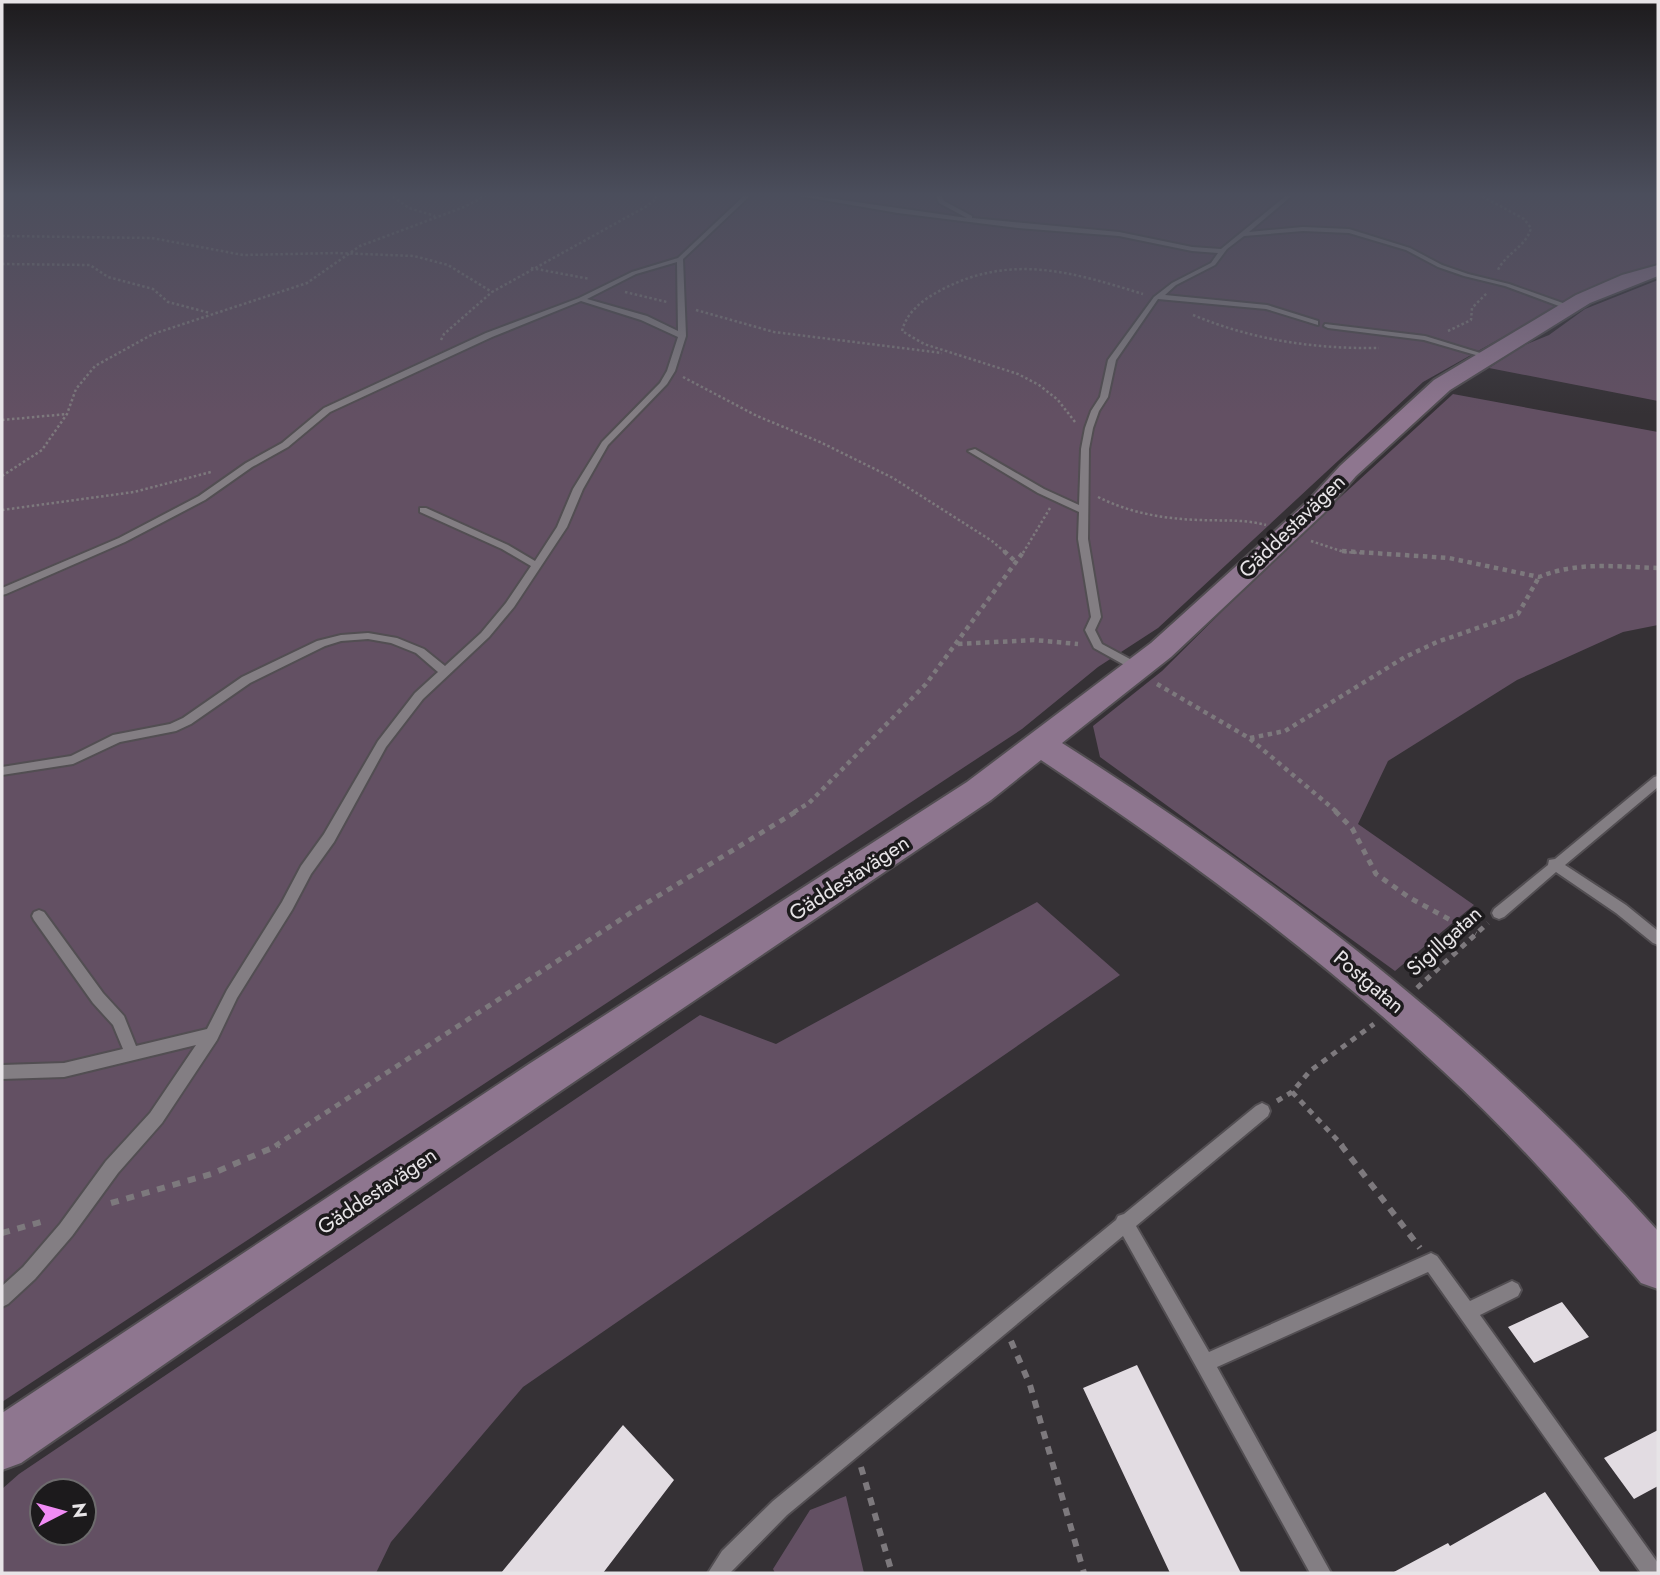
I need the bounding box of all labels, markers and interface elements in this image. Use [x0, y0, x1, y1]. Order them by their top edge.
street label: Gäddestavägen [1232, 467, 1352, 585]
street label: Gäddestavägen [783, 828, 915, 928]
street label: Sigillgatan [1400, 899, 1488, 983]
street label: Postgatan [1327, 943, 1411, 1021]
street label: Gäddestavägen [311, 1140, 443, 1242]
north arrow [28, 1477, 98, 1547]
text: N [65, 1501, 94, 1519]

